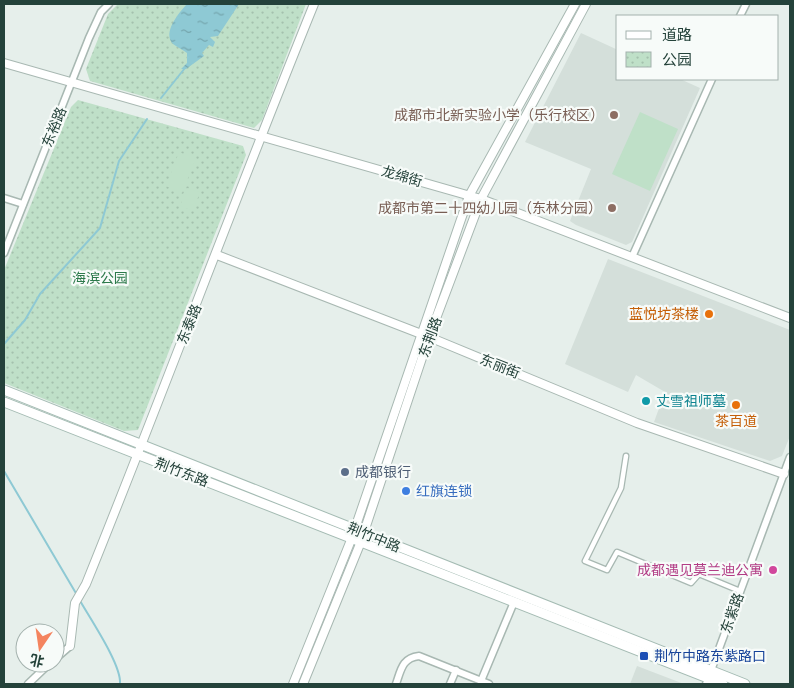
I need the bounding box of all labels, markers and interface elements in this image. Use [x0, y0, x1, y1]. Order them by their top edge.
legend [616, 15, 779, 80]
text: 道路 [662, 25, 692, 44]
text: 公园 [662, 50, 692, 69]
street label: 东裕路 [38, 104, 70, 150]
place label: 成都市北新实验小学（乐行校区） [394, 106, 604, 124]
marker: 成都市北新实验小学（乐行校区） [608, 109, 620, 121]
street label: 龙绵街 [379, 162, 425, 190]
place label: 成都市第二十四幼儿园（东林分园） [378, 199, 602, 217]
marker: 成都市第二十四幼儿园（东林分园） [606, 202, 618, 214]
park label: 海滨公园 [72, 269, 128, 287]
street label: 东泰路 [173, 301, 205, 347]
place label: 蓝悦坊茶楼 [629, 305, 699, 323]
marker: 蓝悦坊茶楼 [703, 308, 715, 320]
street label: 东荆路 [414, 314, 446, 360]
street label: 东丽街 [477, 350, 523, 382]
place label: 丈雪祖师墓 [656, 392, 726, 410]
marker: 丈雪祖师墓 [640, 395, 652, 407]
marker: 茶百道 [730, 399, 742, 411]
place label: 茶百道 [715, 412, 757, 430]
street label: 荆竹东路 [153, 454, 211, 490]
place label: 成都银行 [355, 463, 411, 481]
marker: 成都银行 [339, 466, 351, 478]
place label: 红旗连锁 [416, 482, 472, 500]
marker: 红旗连锁 [400, 485, 412, 497]
street label: 荆竹中路 [345, 518, 403, 556]
place label: 成都遇见莫兰迪公寓 [637, 561, 763, 579]
marker: 成都遇见莫兰迪公寓 [767, 564, 779, 576]
street label: 东紫路 [716, 590, 748, 636]
north arrow [15, 623, 65, 673]
place label: 荆竹中路东紫路口 [654, 647, 766, 665]
text: 北 [28, 650, 46, 671]
marker: 荆竹中路东紫路口 [638, 650, 650, 662]

